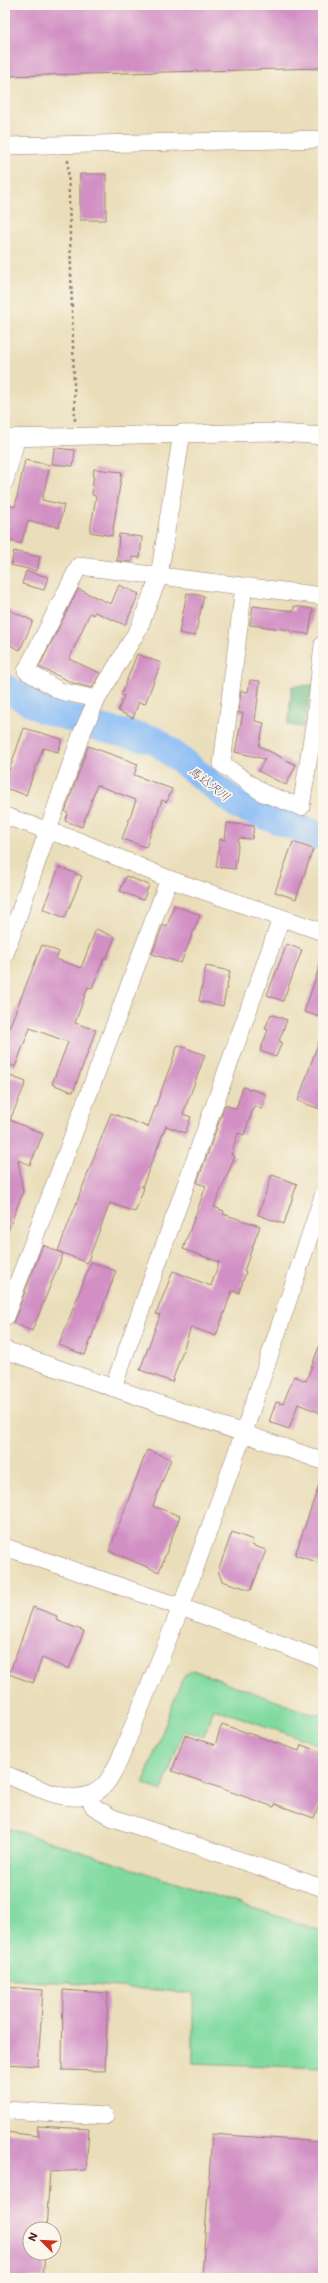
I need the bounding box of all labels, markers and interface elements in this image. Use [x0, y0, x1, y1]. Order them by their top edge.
water label: 馬込沢川 [186, 762, 234, 804]
north arrow [22, 2221, 62, 2261]
text: N [24, 2230, 41, 2244]

